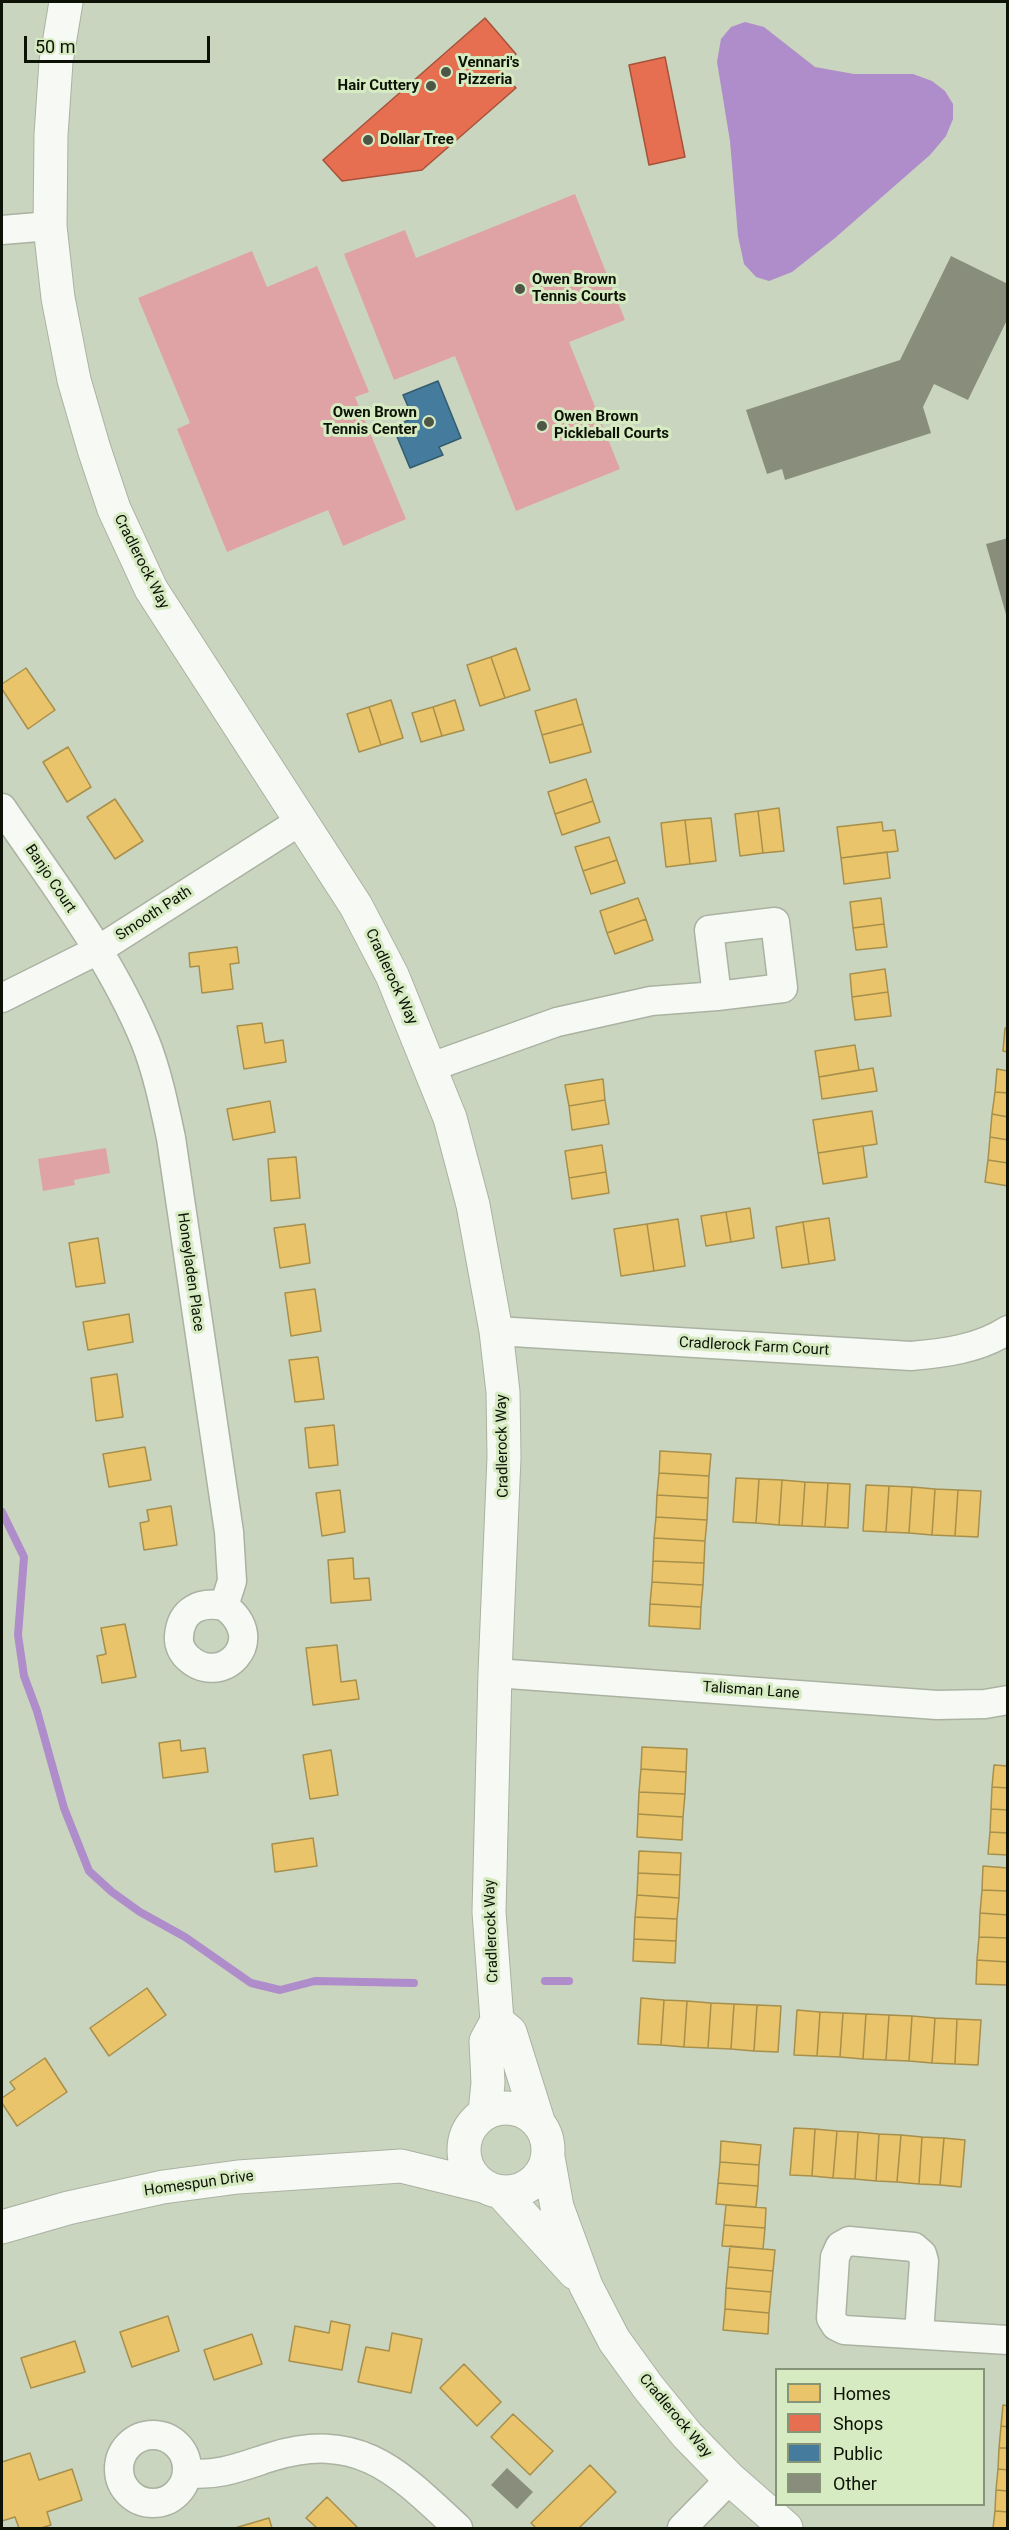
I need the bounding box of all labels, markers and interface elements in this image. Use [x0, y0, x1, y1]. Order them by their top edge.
scale bar [27, 24, 213, 62]
text: 50 m [35, 36, 75, 57]
place label: Vennari's Pizzeria [458, 54, 519, 89]
marker: Vennari's Pizzeria [439, 65, 453, 79]
place label: Hair Cuttery [338, 77, 419, 95]
marker: Hair Cuttery [424, 79, 438, 93]
place label: Dollar Tree [380, 131, 454, 149]
marker: Dollar Tree [361, 133, 375, 147]
place label: Owen Brown Tennis Courts [532, 271, 626, 306]
marker: Owen Brown Tennis Courts [513, 282, 527, 296]
place label: Owen Brown Tennis Center [323, 404, 417, 439]
place label: Owen Brown Pickleball Courts [554, 408, 669, 443]
marker: Owen Brown Tennis Center [422, 415, 436, 429]
marker: Owen Brown Pickleball Courts [535, 419, 549, 433]
street label: Cradlerock Way [109, 512, 173, 612]
street label: Banjo Court [21, 841, 79, 917]
street label: Smooth Path [113, 883, 195, 945]
street label: Cradlerock Way [361, 926, 421, 1028]
street label: Honeyladen Place [173, 1211, 207, 1333]
street label: Cradlerock Farm Court [678, 1334, 830, 1360]
street label: Cradlerock Way [493, 1394, 513, 1498]
street label: Talisman Lane [702, 1679, 800, 1703]
street label: Cradlerock Way [481, 1879, 503, 1983]
street label: Homespun Drive [143, 2167, 255, 2201]
legend [775, 2368, 985, 2506]
street label: Cradlerock Way [635, 2371, 715, 2461]
text: Homes [833, 2383, 891, 2404]
text: Shops [833, 2413, 883, 2434]
text: Public [833, 2443, 883, 2464]
text: Other [833, 2473, 877, 2494]

